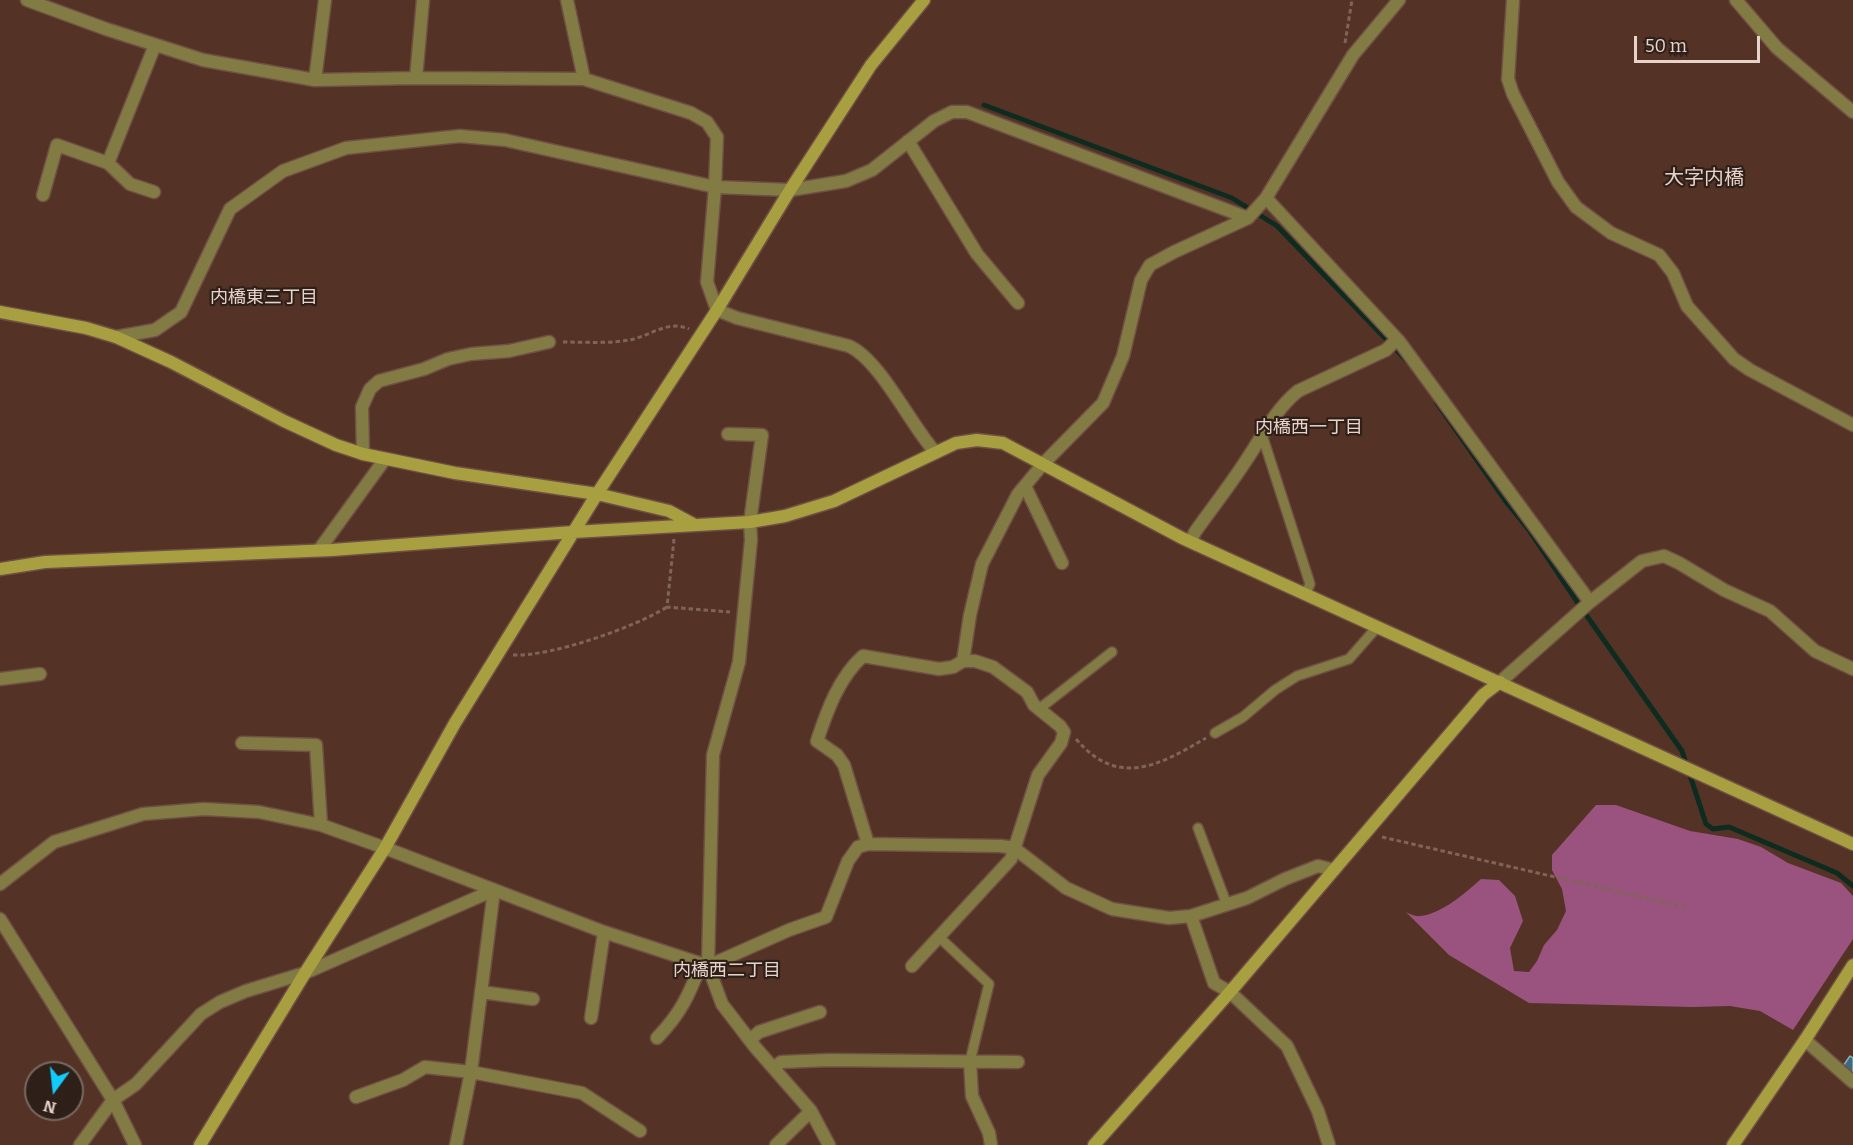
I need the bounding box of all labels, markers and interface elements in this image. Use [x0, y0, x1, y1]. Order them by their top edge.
scale bar [1637, 24, 1763, 62]
text: 50 m [1645, 35, 1687, 57]
district label: 大字内橋 [1664, 166, 1744, 190]
district label: 内橋東三丁目 [210, 287, 318, 309]
district label: 内橋西一丁目 [1255, 417, 1363, 439]
district label: 内橋西二丁目 [673, 960, 781, 982]
north arrow [24, 1061, 84, 1121]
text: N [41, 1096, 58, 1118]

